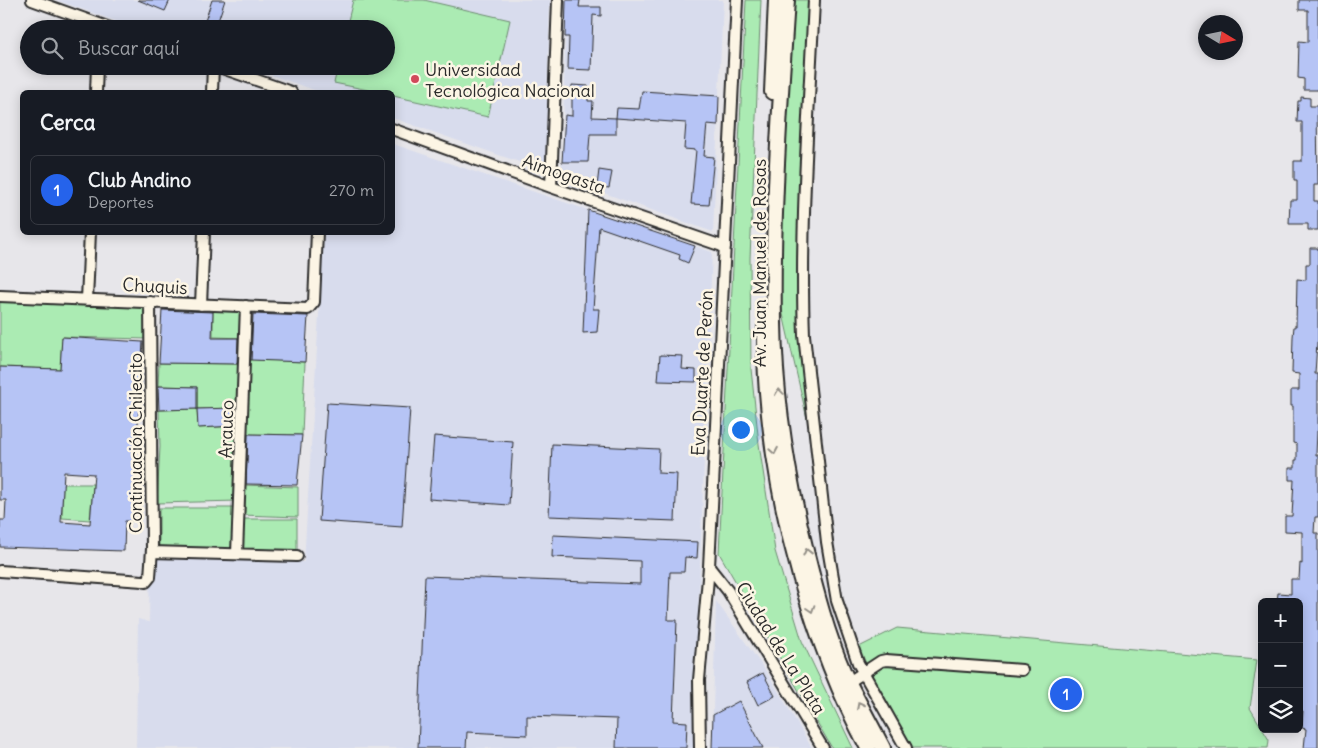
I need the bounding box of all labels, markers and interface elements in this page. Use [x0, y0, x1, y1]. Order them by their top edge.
north arrow [1198, 15, 1243, 60]
search box [20, 20, 395, 75]
icon: search [38, 34, 66, 62]
text: Buscar aquí [78, 36, 179, 60]
place label: Universidad Tecnológica Nacional [425, 58, 595, 102]
marker: Universidad Tecnológica Nacional [409, 73, 421, 85]
text: Cerca [40, 109, 95, 136]
street label: Aimogasta [519, 149, 609, 199]
street label: Av. Juan Manuel de Rosas [748, 159, 771, 367]
text: Club Andino [88, 168, 191, 192]
text: 1 [54, 180, 60, 200]
text: 270 m [329, 180, 374, 200]
text: Deportes [88, 192, 154, 212]
street label: Chuquis [122, 273, 188, 299]
street label: Eva Duarte de Perón [686, 289, 718, 457]
street label: Continuación Chilecito [124, 353, 147, 533]
one-way arrow [774, 388, 785, 396]
street label: Arauco [213, 399, 239, 459]
your location [728, 417, 754, 443]
one-way arrow [768, 446, 778, 455]
one-way arrow [802, 548, 812, 556]
street label: Ciudad de La Plata [731, 577, 831, 719]
map controls [1258, 598, 1303, 733]
button: + [1258, 598, 1303, 643]
one-way arrow [805, 604, 815, 612]
button: − [1258, 643, 1303, 688]
pin: 1 [1050, 675, 1082, 713]
button: layers [1258, 688, 1303, 733]
one-way arrow [856, 701, 866, 710]

